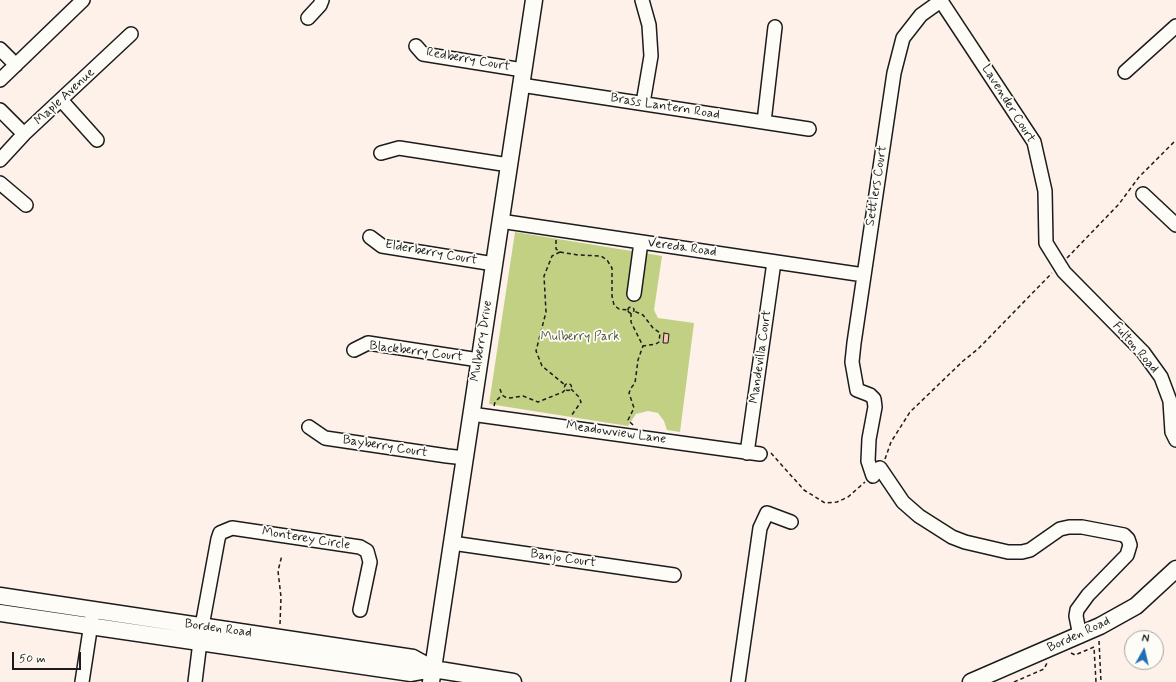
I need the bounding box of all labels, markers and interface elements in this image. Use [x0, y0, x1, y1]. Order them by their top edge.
street label: Redberry Court [425, 45, 511, 75]
street label: Lavender Court [978, 62, 1038, 146]
street label: Maple Avenue [32, 65, 98, 129]
street label: Brass Lantern Road [609, 91, 721, 123]
street label: Settlers Court [863, 145, 891, 227]
street label: Vereda Road [647, 235, 717, 261]
street label: Elderberry Court [384, 237, 478, 269]
street label: Mulberry Drive [468, 299, 496, 383]
street label: Mandevilla Court [747, 309, 775, 405]
street label: Fulton Road [1109, 319, 1161, 377]
park label: Mulberry Park [540, 329, 620, 345]
street label: Blackberry Court [368, 339, 464, 365]
street label: Meadowview Lane [565, 418, 667, 448]
street label: Bayberry Court [341, 433, 429, 461]
street label: Monterey Circle [261, 524, 351, 554]
street label: Banjo Court [529, 547, 597, 571]
street label: Borden Road [1045, 614, 1113, 656]
street label: Borden Road [183, 617, 253, 641]
north arrow [1124, 630, 1164, 670]
text: N [1141, 632, 1150, 647]
scale bar [14, 644, 83, 670]
text: 50 m [19, 651, 46, 667]

